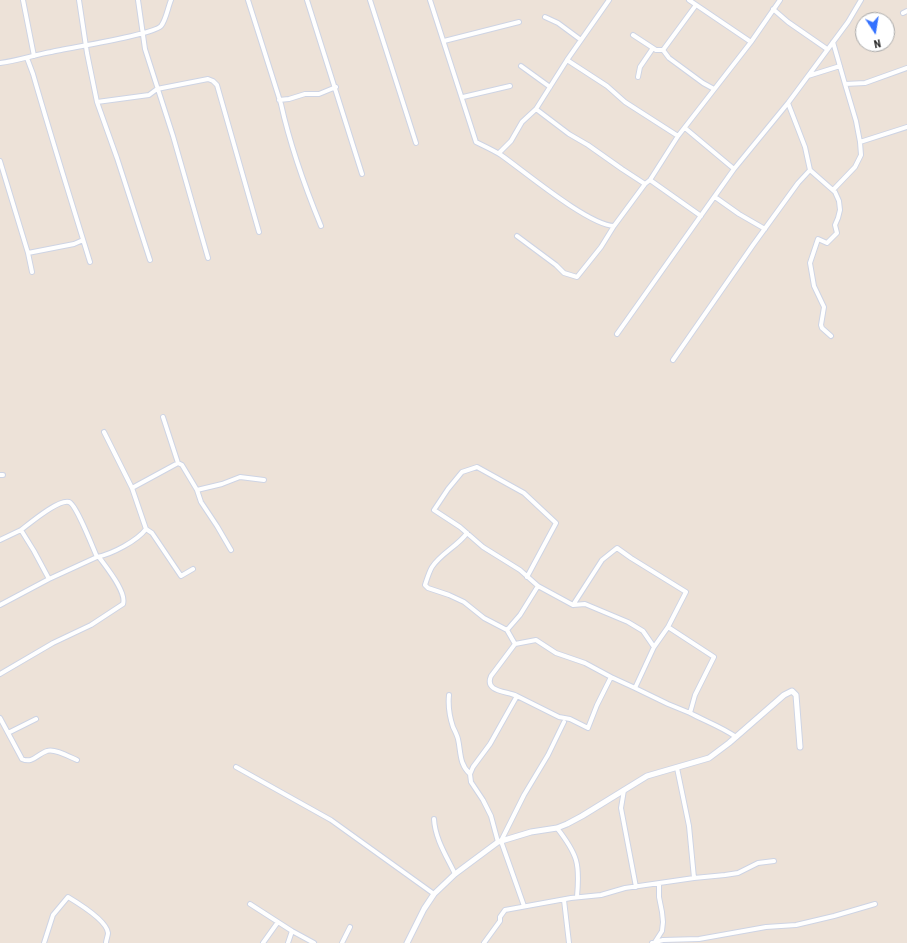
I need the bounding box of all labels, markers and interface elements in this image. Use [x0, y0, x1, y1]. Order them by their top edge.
north arrow [855, 12, 895, 52]
text: N [873, 36, 882, 50]

